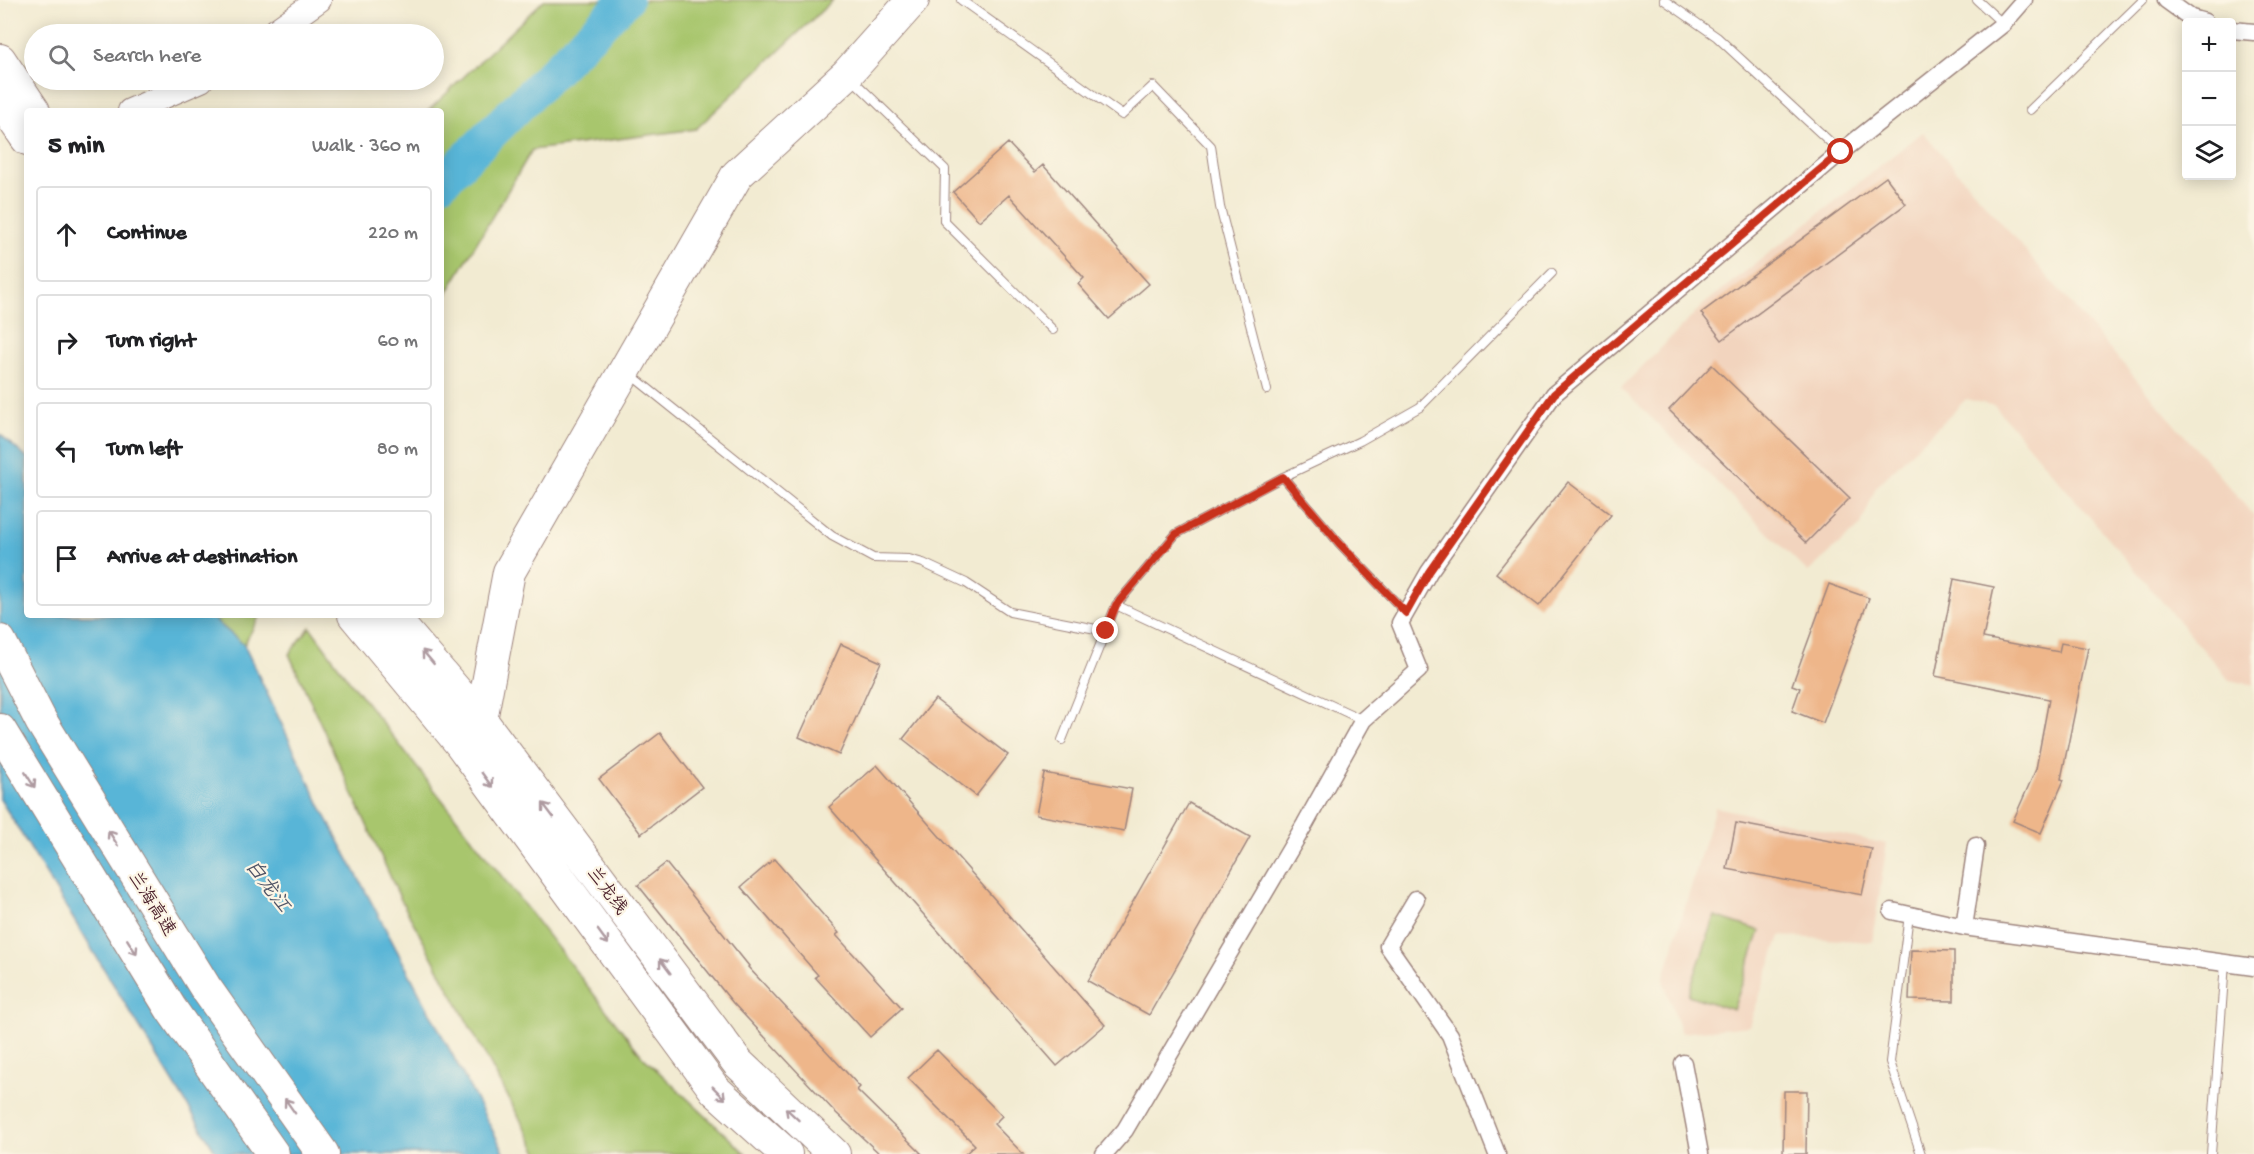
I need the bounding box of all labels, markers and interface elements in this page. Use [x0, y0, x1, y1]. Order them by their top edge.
map controls [2182, 18, 2236, 180]
button: + [2182, 18, 2236, 72]
search box [24, 24, 444, 90]
icon: search [45, 41, 78, 74]
text: Search here [93, 44, 201, 70]
button: − [2182, 72, 2236, 126]
button: layers [2182, 126, 2236, 180]
text: 5 min [48, 132, 104, 163]
text: Walk · 360 m [312, 136, 420, 159]
route start [1827, 138, 1853, 164]
icon: ahead [50, 218, 83, 251]
text: Continue [107, 221, 187, 247]
text: 220 m [368, 223, 418, 246]
icon: right [50, 326, 83, 359]
text: Turn right [107, 329, 195, 355]
text: 60 m [378, 331, 418, 354]
icon: left [50, 434, 83, 467]
text: Turn left [107, 437, 181, 463]
text: 80 m [377, 439, 418, 462]
icon: arrive [50, 542, 83, 575]
text: Arrive at destination [107, 545, 297, 571]
route end [1092, 617, 1118, 643]
one-way arrow [421, 649, 434, 665]
one-way arrow [481, 771, 493, 787]
one-way arrow [23, 772, 36, 789]
one-way arrow [542, 803, 555, 819]
one-way arrow [107, 830, 119, 847]
water label: 白龙江 [239, 855, 296, 919]
street label: 兰龙线 [581, 863, 631, 919]
street label: 兰海高速 [123, 868, 180, 940]
one-way arrow [596, 928, 609, 944]
one-way arrow [126, 938, 139, 955]
one-way arrow [659, 959, 671, 975]
one-way arrow [712, 1085, 727, 1100]
one-way arrow [283, 1099, 296, 1115]
one-way arrow [784, 1107, 799, 1121]

